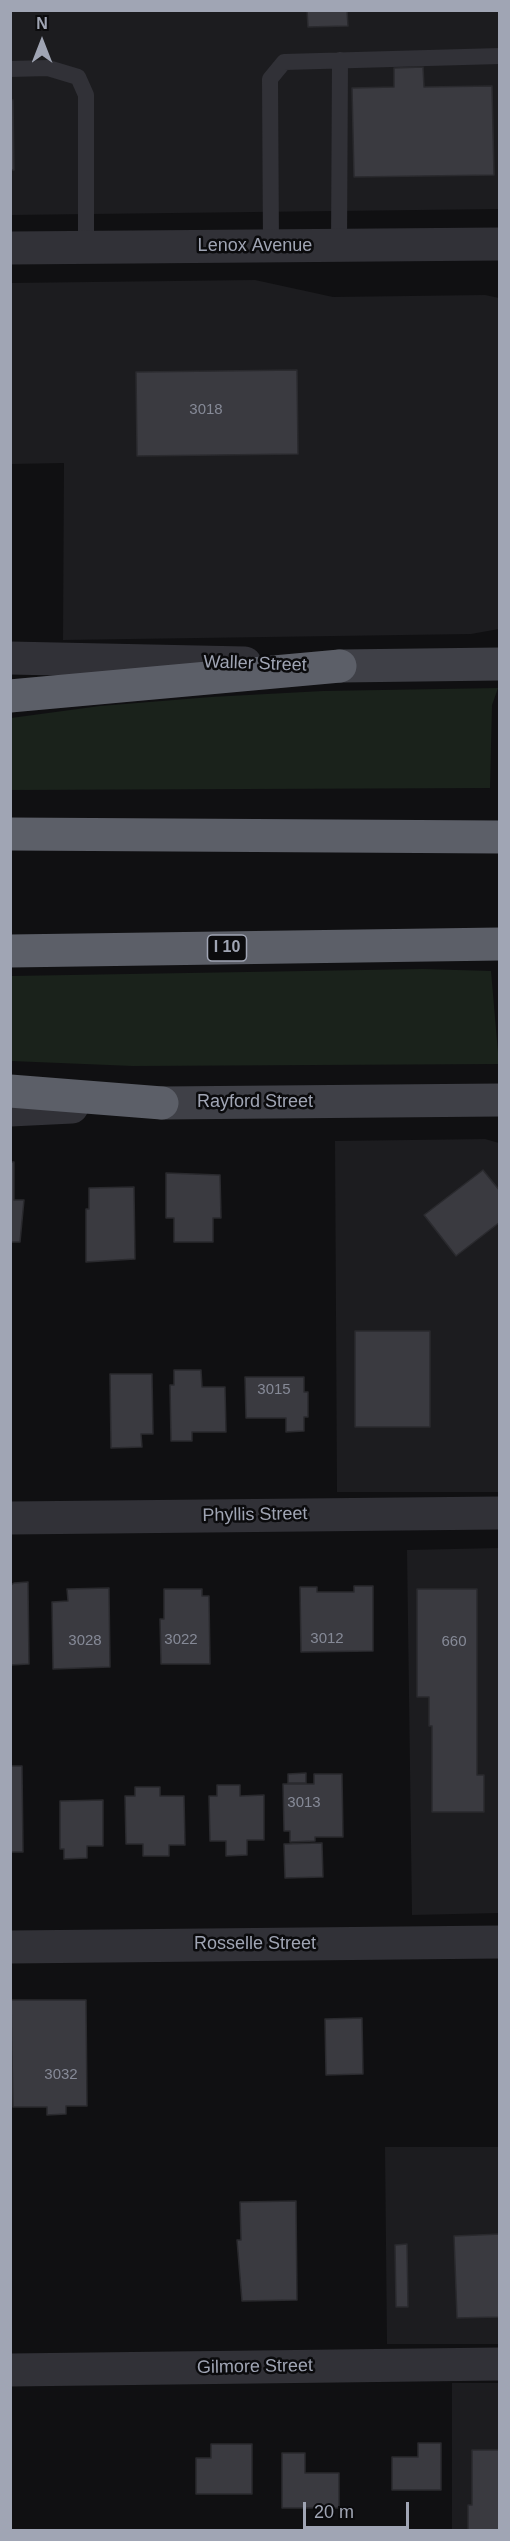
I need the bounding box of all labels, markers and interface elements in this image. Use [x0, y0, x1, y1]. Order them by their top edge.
north arrow [12, 12, 72, 72]
text: N [36, 15, 48, 32]
street label: Lenox Avenue [198, 235, 312, 257]
house number: 3018 [189, 401, 223, 419]
street label: Waller Street [203, 651, 307, 677]
road number: I 10 [208, 935, 246, 961]
street label: Rayford Street [197, 1091, 313, 1113]
house number: 3015 [257, 1381, 291, 1399]
street label: Phyllis Street [202, 1503, 308, 1527]
house number: 3012 [310, 1630, 344, 1648]
house number: 3022 [164, 1631, 198, 1649]
house number: 3028 [68, 1632, 102, 1650]
house number: 660 [441, 1633, 467, 1651]
house number: 3013 [287, 1794, 321, 1812]
street label: Rosselle Street [194, 1933, 316, 1955]
house number: 3032 [44, 2066, 78, 2084]
street label: Gilmore Street [197, 2355, 313, 2379]
scale bar [306, 2490, 412, 2528]
text: 20 m [314, 2502, 354, 2522]

